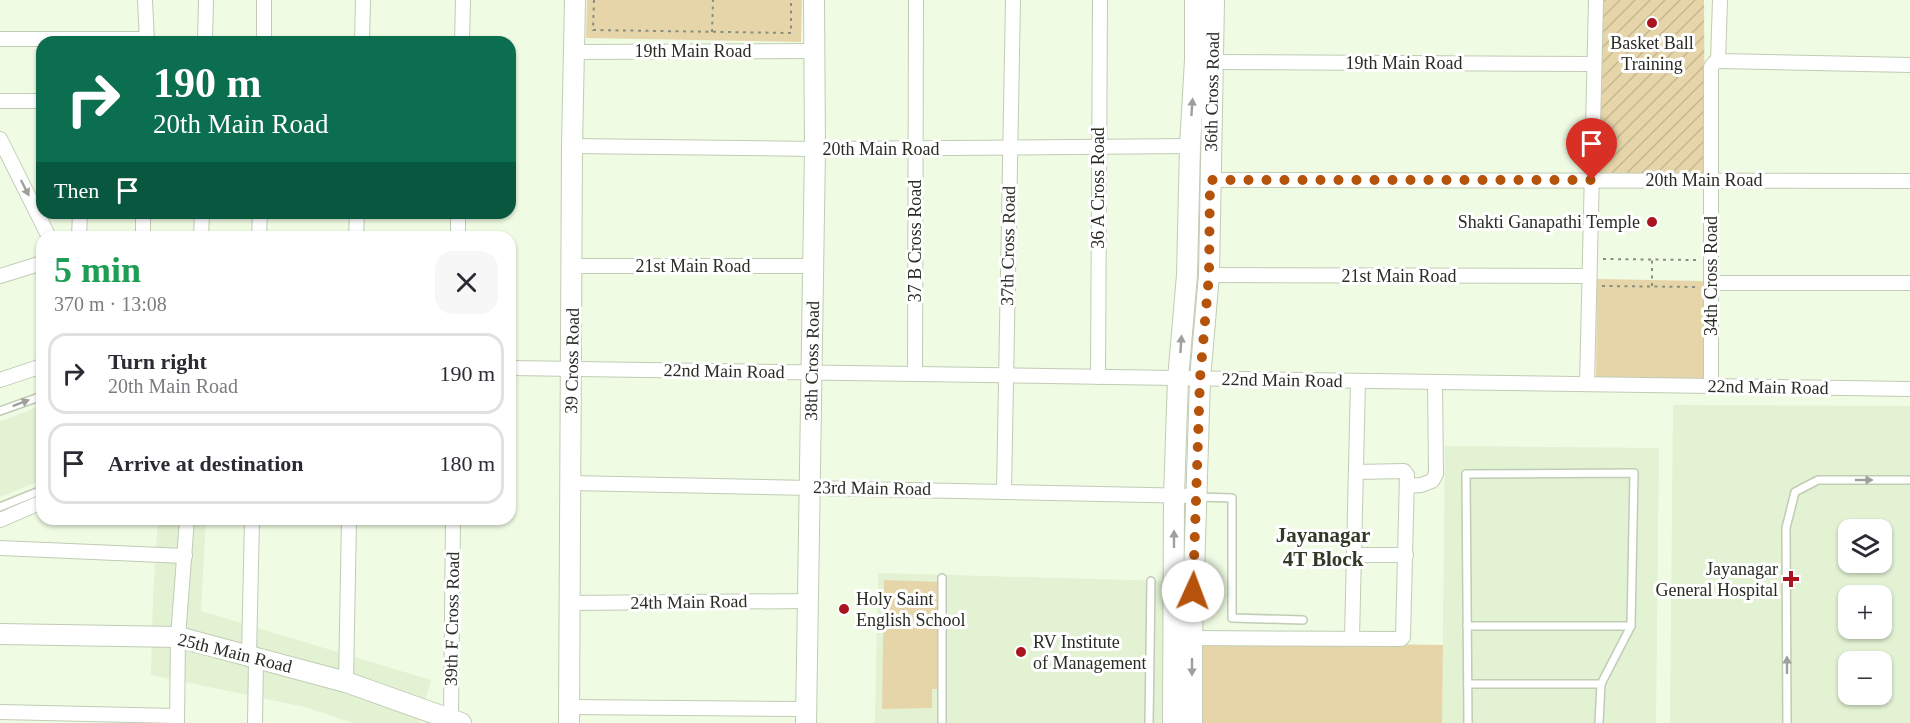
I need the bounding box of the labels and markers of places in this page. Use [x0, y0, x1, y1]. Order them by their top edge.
marker: Basket Ball Training [1645, 16, 1659, 30]
place label: Basket Ball Training [1610, 33, 1694, 74]
pin [1566, 118, 1617, 180]
place label: Shakti Ganapathi Temple [1458, 212, 1640, 232]
marker: Shakti Ganapathi Temple [1645, 215, 1659, 229]
place label: Jayanagar General Hospital [1656, 559, 1778, 600]
marker: Jayanagar General Hospital [1782, 570, 1800, 588]
place label: Holy Saint English School [856, 589, 966, 630]
marker: Holy Saint English School [837, 602, 851, 616]
place label: RV Institute of Management [1033, 632, 1146, 673]
marker: RV Institute of Management [1014, 645, 1028, 659]

